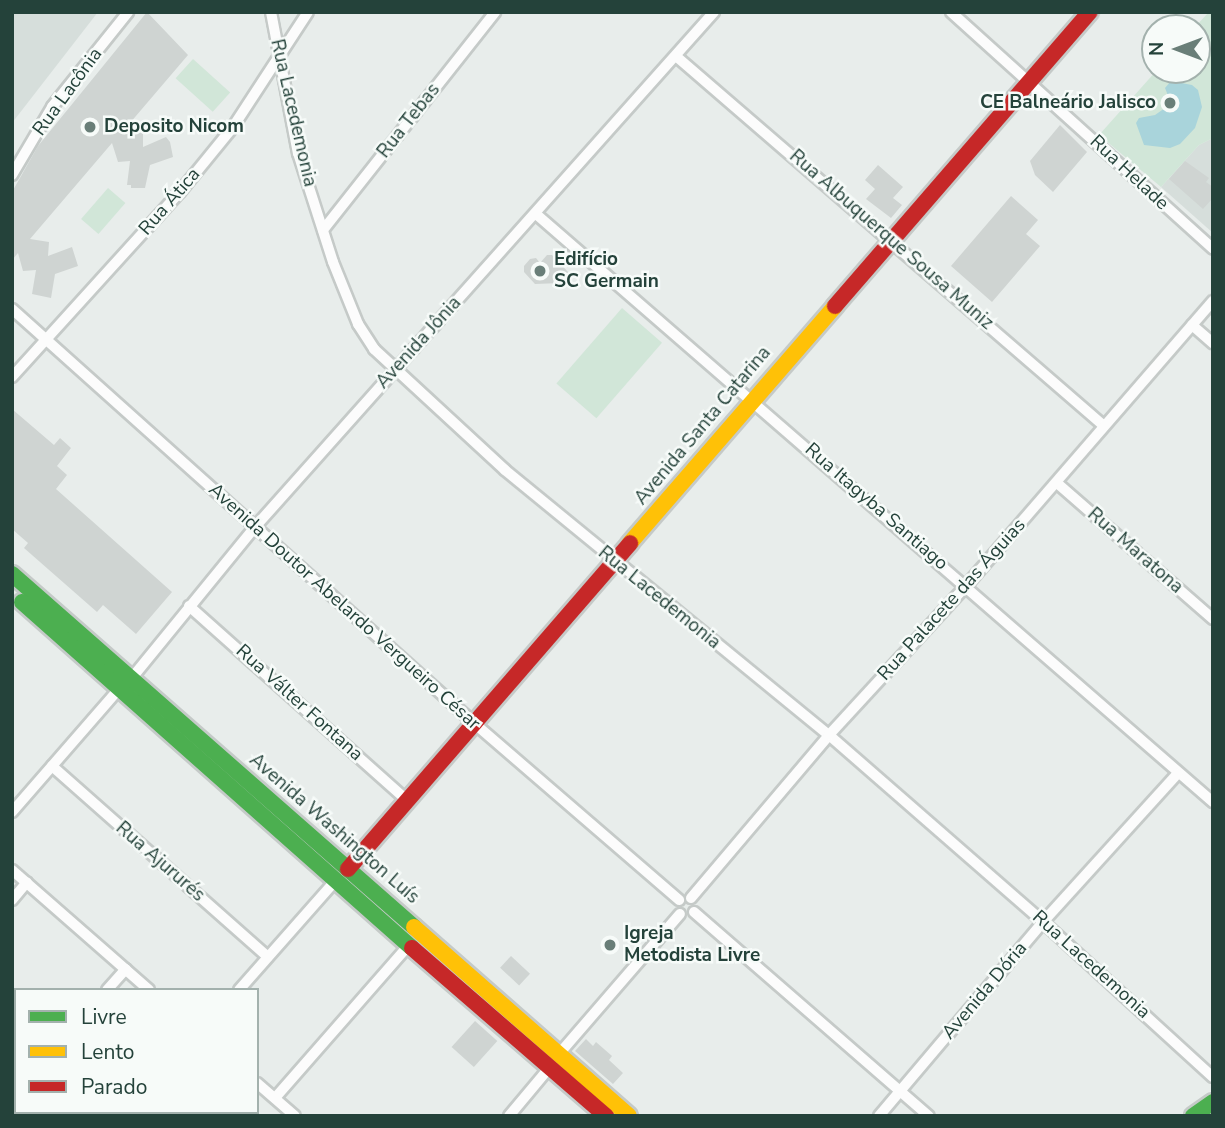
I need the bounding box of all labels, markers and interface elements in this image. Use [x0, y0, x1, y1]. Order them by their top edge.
north arrow [1141, 14, 1211, 84]
street label: Rua Lacedemonia [265, 37, 321, 189]
text: N [1144, 42, 1170, 56]
street label: Rua Lacônia [28, 44, 108, 140]
street label: Rua Tebas [373, 79, 445, 163]
place label: CE Balneário Jalisco [980, 92, 1156, 114]
marker: CE Balneário Jalisco [1162, 95, 1178, 111]
place label: Deposito Nicom [104, 116, 244, 138]
marker: Deposito Nicom [82, 119, 98, 135]
street label: Rua Helade [1085, 131, 1173, 215]
street label: Rua Albuquerque Sousa Muniz [784, 145, 998, 335]
street label: Rua Ática [135, 164, 205, 240]
place label: Edifício SC Germain [554, 249, 659, 293]
marker: Edifício SC Germain [532, 263, 548, 279]
street label: Avenida Jônia [372, 292, 466, 394]
street label: Avenida Santa Catarina [630, 342, 776, 510]
street label: Rua Itagyba Santiago [800, 439, 952, 575]
street label: Avenida Doutor Abelardo Vergueiro César [203, 479, 485, 735]
street label: Rua Maratona [1082, 503, 1188, 599]
street label: Rua Palacete das Águias [873, 514, 1031, 686]
street label: Rua Lacedemonia [593, 542, 725, 654]
street label: Rua Válter Fontana [231, 640, 367, 766]
street label: Avenida Washington Luís [244, 749, 424, 909]
street label: Rua Ajururés [111, 817, 209, 907]
street label: Rua Lacedemonia [1027, 906, 1155, 1024]
place label: Igreja Metodista Livre [624, 923, 760, 967]
marker: Igreja Metodista Livre [602, 937, 618, 953]
street label: Avenida Dória [938, 938, 1032, 1044]
legend [14, 988, 259, 1114]
text: Livre [81, 1003, 127, 1031]
text: Lento [81, 1038, 134, 1066]
text: Parado [81, 1073, 147, 1101]

